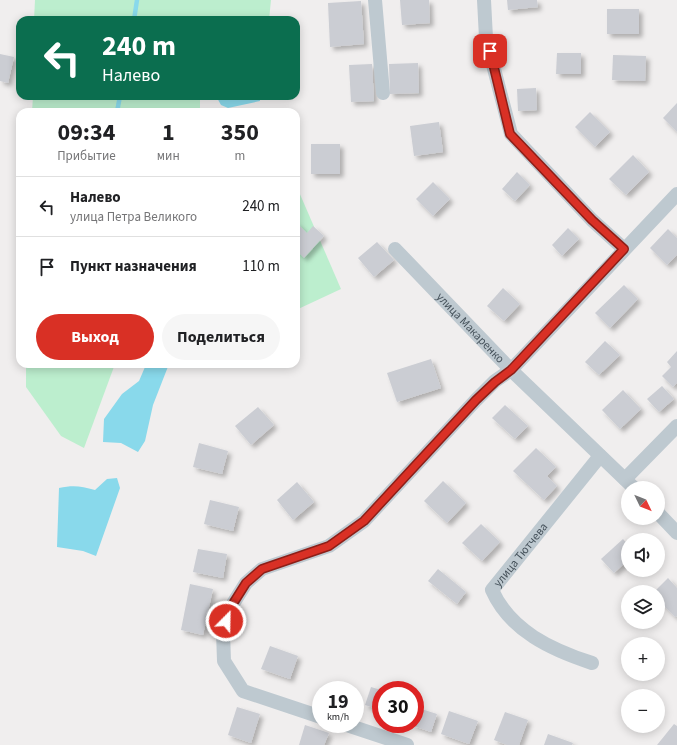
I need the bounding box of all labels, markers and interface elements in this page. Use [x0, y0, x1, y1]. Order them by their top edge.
text: 240 m [102, 26, 176, 66]
icon: left [36, 32, 88, 84]
pin [473, 34, 507, 68]
icon: arrive [479, 40, 501, 62]
text: Налево [102, 63, 160, 88]
text: 09:34 [57, 115, 115, 150]
text: 1 [162, 115, 175, 150]
text: 350 [221, 115, 259, 150]
text: Прибытие [57, 147, 116, 165]
text: мин [157, 147, 180, 165]
text: m [234, 147, 245, 165]
text: Налево [70, 187, 121, 208]
icon: left [36, 196, 58, 218]
text: 240 m [242, 196, 280, 217]
text: улица Петра Великого [70, 208, 197, 226]
icon: arrive [36, 256, 58, 278]
text: Пункт назначения [70, 256, 197, 277]
text: 110 m [242, 256, 280, 277]
street label: улица Макаренко [432, 289, 508, 367]
button: Выход [36, 314, 154, 360]
button: Поделиться [162, 314, 280, 360]
north arrow [621, 481, 665, 525]
map controls [621, 481, 665, 733]
street label: улица Тютчева [490, 519, 552, 591]
button: sound [621, 533, 665, 577]
button: layers [621, 585, 665, 629]
position arrow [205, 600, 247, 642]
button: + [621, 637, 665, 681]
speed limit sign: 30 [372, 681, 424, 733]
text: 19 [327, 688, 349, 716]
button: − [621, 689, 665, 733]
text: km/h [327, 710, 349, 724]

